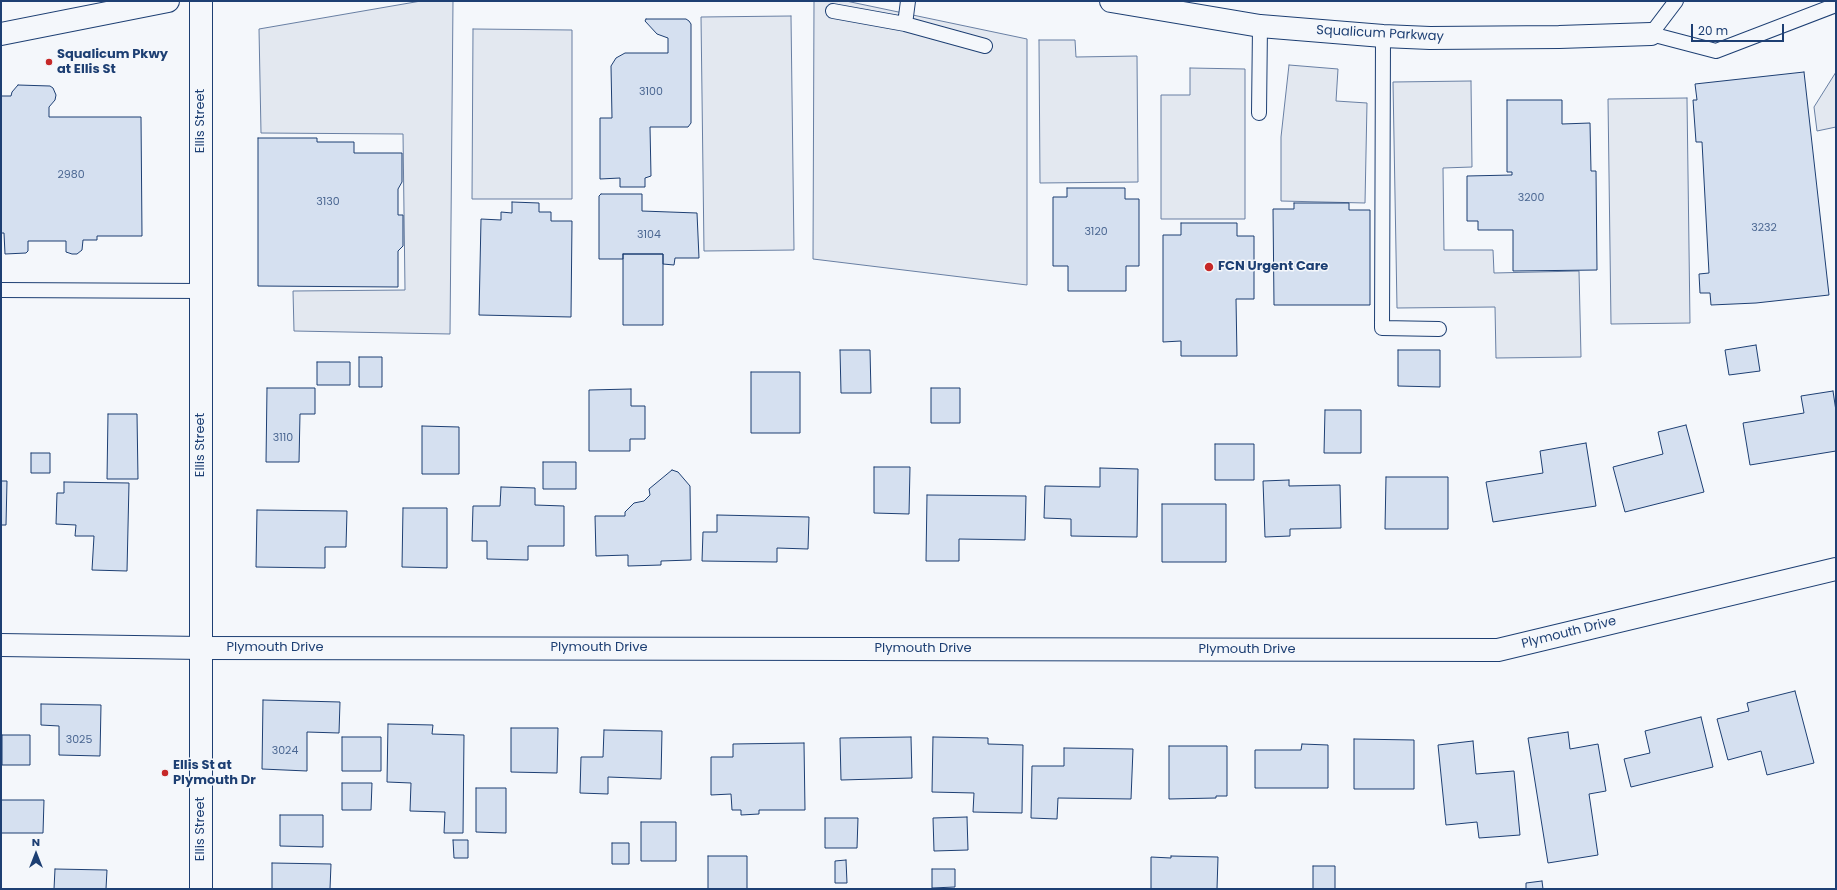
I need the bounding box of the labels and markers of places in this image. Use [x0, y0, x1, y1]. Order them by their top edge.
place label: Squalicum Pkwy at Ellis St [57, 47, 168, 78]
marker: Squalicum Pkwy at Ellis St [44, 57, 54, 67]
place label: FCN Urgent Care [1218, 259, 1328, 275]
marker: FCN Urgent Care [1203, 261, 1215, 273]
place label: Ellis St at Plymouth Dr [173, 758, 256, 789]
marker: Ellis St at Plymouth Dr [160, 768, 170, 778]

